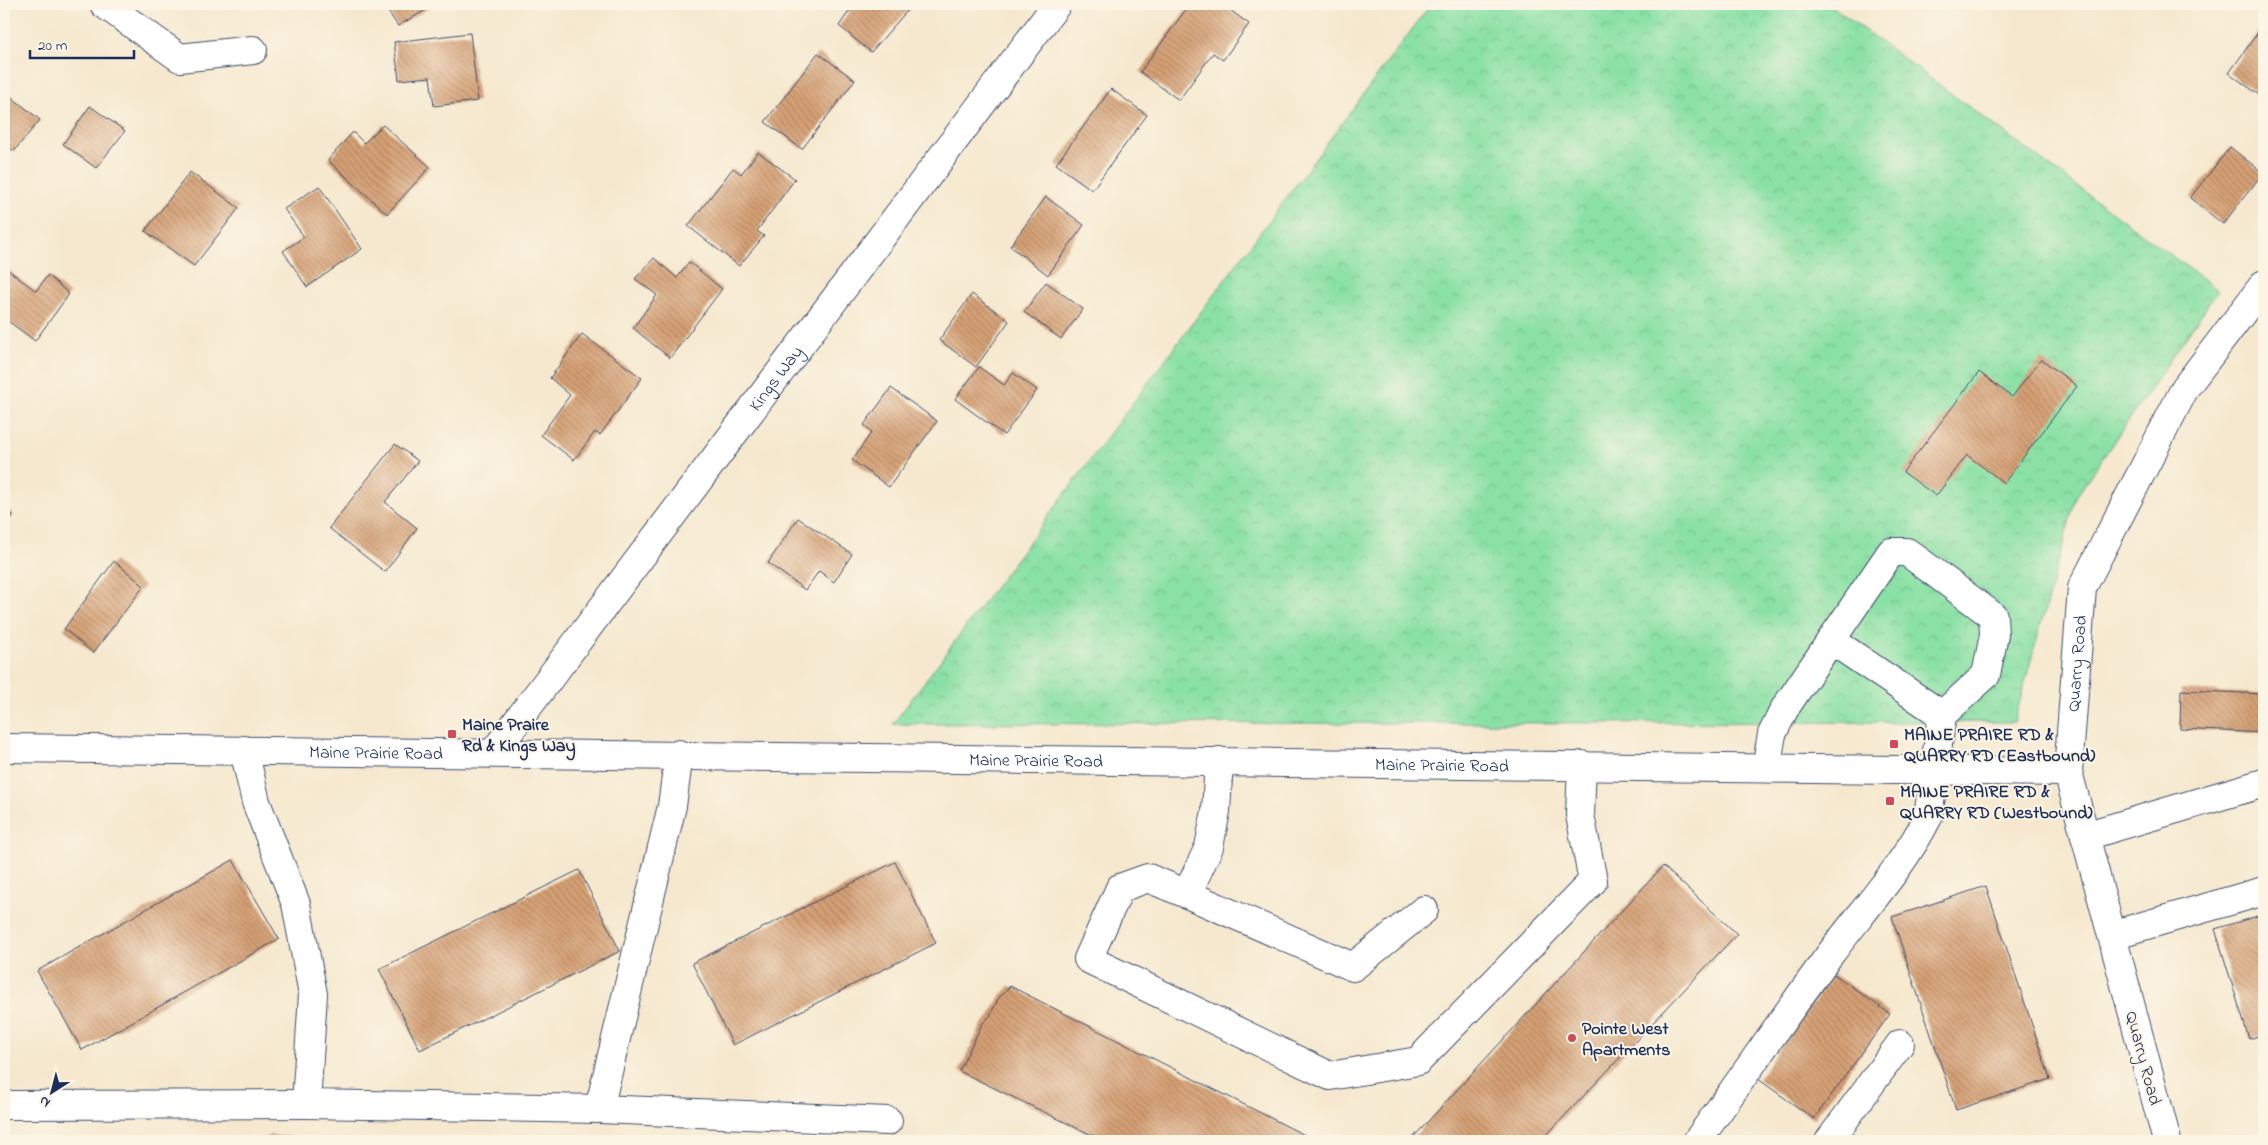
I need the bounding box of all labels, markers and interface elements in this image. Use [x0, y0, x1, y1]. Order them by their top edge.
scale bar [30, 28, 134, 60]
text: 20 m [38, 35, 68, 57]
street label: Kings Way [744, 341, 810, 418]
street label: Quarry Road [2062, 614, 2095, 713]
place label: Maine Praire Rd & Kings Way [462, 713, 576, 761]
place label: MAINE PRAIRE RD & QUARRY RD (Eastbound) [1904, 723, 2096, 770]
marker: Maine Praire Rd & Kings Way [446, 728, 458, 740]
marker: MAINE PRAIRE RD & QUARRY RD (Eastbound) [1888, 738, 1900, 750]
street label: Maine Prairie Road [309, 741, 443, 768]
street label: Maine Prairie Road [969, 748, 1103, 776]
street label: Maine Prairie Road [1375, 753, 1509, 780]
place label: MAINE PRAIRE RD & QUARRY RD (Westbound) [1900, 780, 2093, 827]
marker: MAINE PRAIRE RD & QUARRY RD (Westbound) [1884, 795, 1896, 807]
street label: Quarry Road [2117, 1009, 2167, 1108]
place label: Pointe West Apartments [1582, 1017, 1670, 1064]
marker: Pointe West Apartments [1566, 1032, 1578, 1044]
north arrow [28, 1068, 78, 1118]
text: N [35, 1090, 55, 1113]

